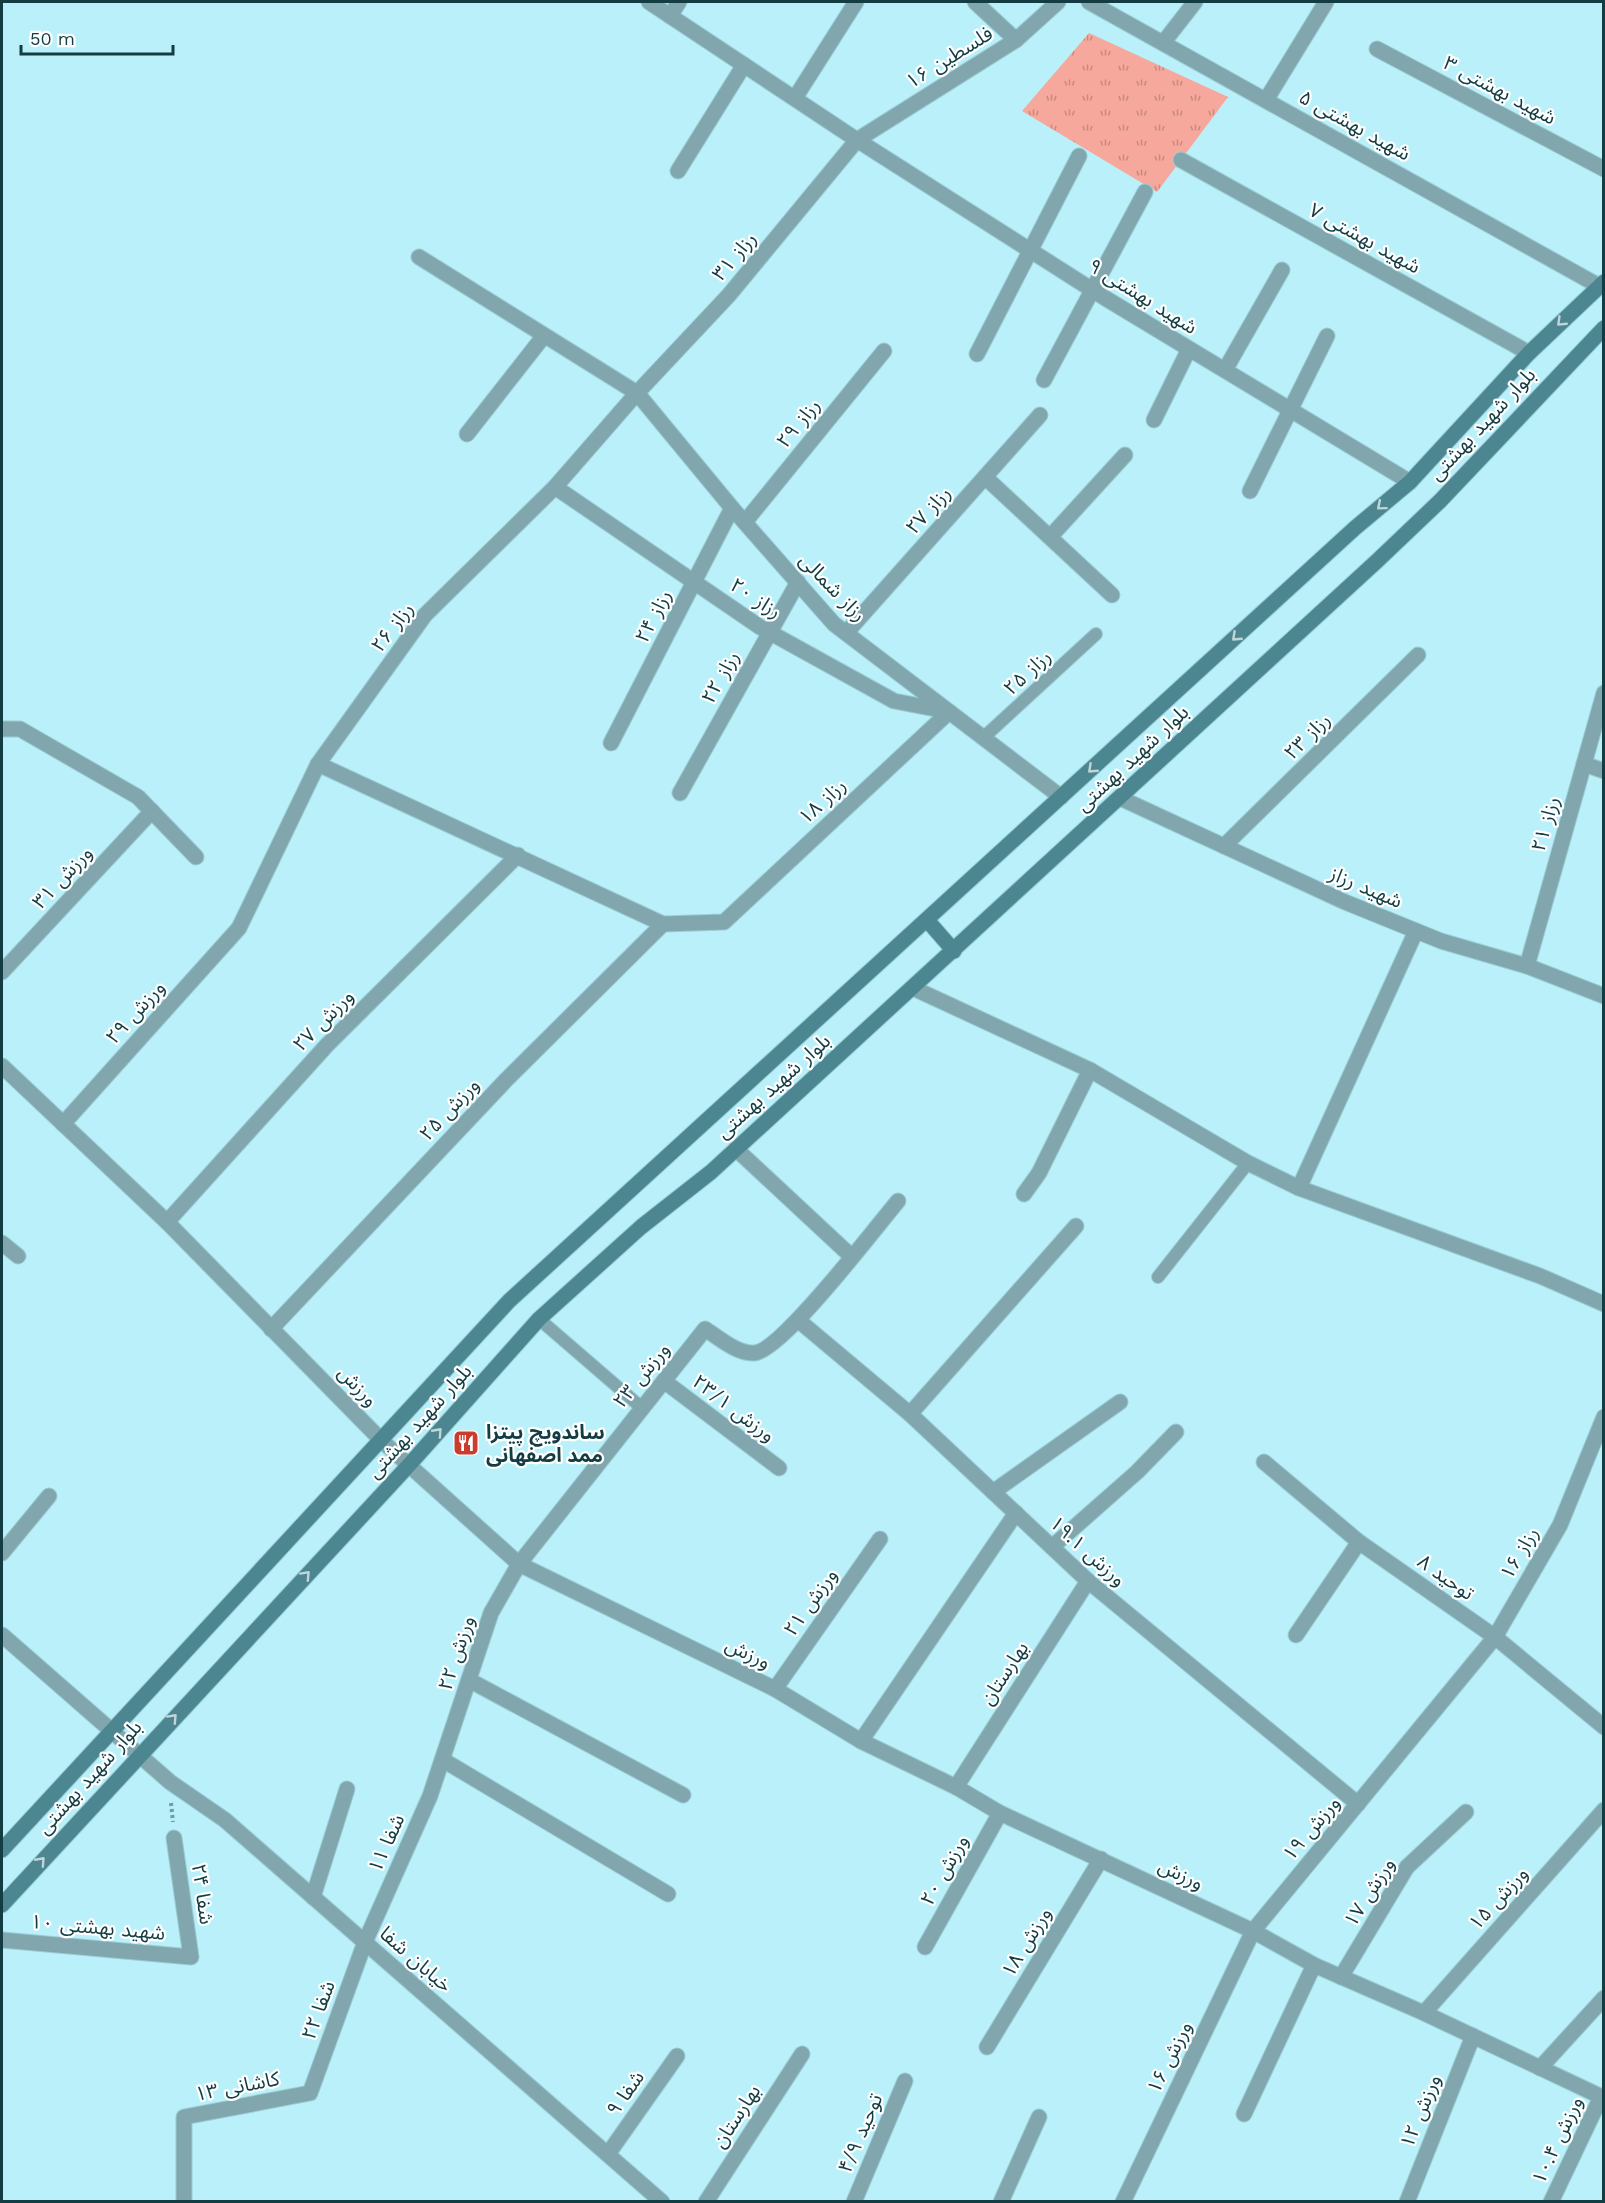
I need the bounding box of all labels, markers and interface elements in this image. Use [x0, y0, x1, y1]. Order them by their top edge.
scale bar [21, 18, 172, 56]
street label: فلسطین ۱۶ [901, 21, 997, 93]
text: 50 m [30, 28, 75, 49]
street label: شهید بهشتی ۳ [1440, 50, 1560, 130]
street label: شهید بهشتی ۵ [1295, 85, 1415, 165]
street label: شهید بهشتی ۷ [1305, 198, 1425, 278]
street label: رزاز ۳۱ [707, 227, 761, 285]
street label: شهید بهشتی ۹ [1084, 253, 1202, 339]
one-way arrow [1558, 315, 1569, 326]
street label: بلوار شهید بهشتی [1424, 363, 1540, 485]
street label: رزاز ۲۹ [771, 394, 825, 452]
street label: رزاز ۲۷ [900, 481, 956, 539]
one-way arrow [1376, 499, 1387, 510]
street label: رزاز شمالی [794, 548, 872, 626]
street label: رزاز ۲۰ [726, 573, 786, 623]
street label: رزاز ۲۴ [630, 586, 676, 646]
street label: رزاز ۲۶ [366, 597, 418, 657]
one-way arrow [1232, 630, 1243, 641]
street label: رزاز ۲۵ [998, 644, 1056, 700]
street label: رزاز ۲۲ [696, 647, 744, 707]
street label: بلوار شهید بهشتی [1071, 700, 1193, 816]
street label: رزاز ۲۳ [1279, 708, 1335, 764]
one-way arrow [1089, 762, 1099, 773]
street label: رزاز ۱۸ [793, 773, 851, 829]
street label: رزاز ۲۱ [1526, 794, 1564, 854]
street label: ورزش ۳۱ [27, 841, 97, 913]
street label: شهید رزاز [1325, 861, 1406, 913]
street label: ورزش ۲۹ [100, 975, 170, 1049]
street label: ورزش ۲۷ [288, 984, 358, 1056]
street label: بلوار شهید بهشتی [711, 1029, 835, 1143]
street label: ورزش ۲۵ [414, 1073, 484, 1145]
street label: ورزش ۲۳ [607, 1338, 675, 1412]
street label: بلوار شهید بهشتی [362, 1359, 476, 1483]
street label: ورزش [333, 1361, 383, 1411]
street label: ورزش ۲۳/۱ [688, 1369, 780, 1447]
place label: ساندویچ پیتزا ممد اصفهانی [486, 1420, 605, 1467]
one-way arrow [431, 1428, 442, 1439]
restaurant icon: ساندویچ پیتزا ممد اصفهانی [451, 1428, 481, 1458]
street label: ورزش ۱۹.۱ [1045, 1511, 1131, 1591]
street label: رزاز ۱۶ [1495, 1523, 1543, 1583]
street label: توحید ۸ [1413, 1549, 1479, 1605]
street label: ورزش ۲۱ [778, 1564, 842, 1640]
one-way arrow [299, 1571, 310, 1582]
street label: ورزش ۲۲ [433, 1613, 479, 1693]
street label: ورزش [722, 1632, 774, 1674]
street label: بهارستان [975, 1637, 1033, 1709]
one-way arrow [166, 1714, 177, 1724]
street label: بلوار شهید بهشتی [32, 1715, 146, 1839]
street label: ورزش ۱۹ [1277, 1791, 1345, 1865]
street label: شفا ۱۱ [363, 1810, 409, 1876]
street label: ورزش ۲۰ [915, 1831, 973, 1909]
street label: ورزش [1155, 1853, 1207, 1895]
street label: ورزش ۱۷ [1338, 1853, 1400, 1931]
one-way arrow [34, 1858, 45, 1868]
street label: ورزش ۱۵ [1463, 1861, 1533, 1935]
street label: شفا ۲۴ [187, 1862, 219, 1926]
street label: ورزش ۱۸ [996, 1903, 1056, 1981]
street label: شهید بهشتی ۱۰ [30, 1909, 166, 1945]
street label: خیابان شفا [375, 1921, 457, 1997]
street label: شفا ۲۲ [296, 1977, 340, 2043]
street label: ورزش ۱۶ [1141, 2017, 1197, 2097]
street label: کاشانی ۱۳ [193, 2066, 282, 2106]
street label: شفا ۹ [601, 2066, 649, 2120]
street label: ورزش ۱۲ [1394, 2071, 1446, 2151]
street label: بهارستان [707, 2080, 765, 2152]
street label: توحید ۴/۹ [833, 2090, 887, 2176]
street label: ورزش ۱۰.۴ [1526, 2092, 1588, 2188]

